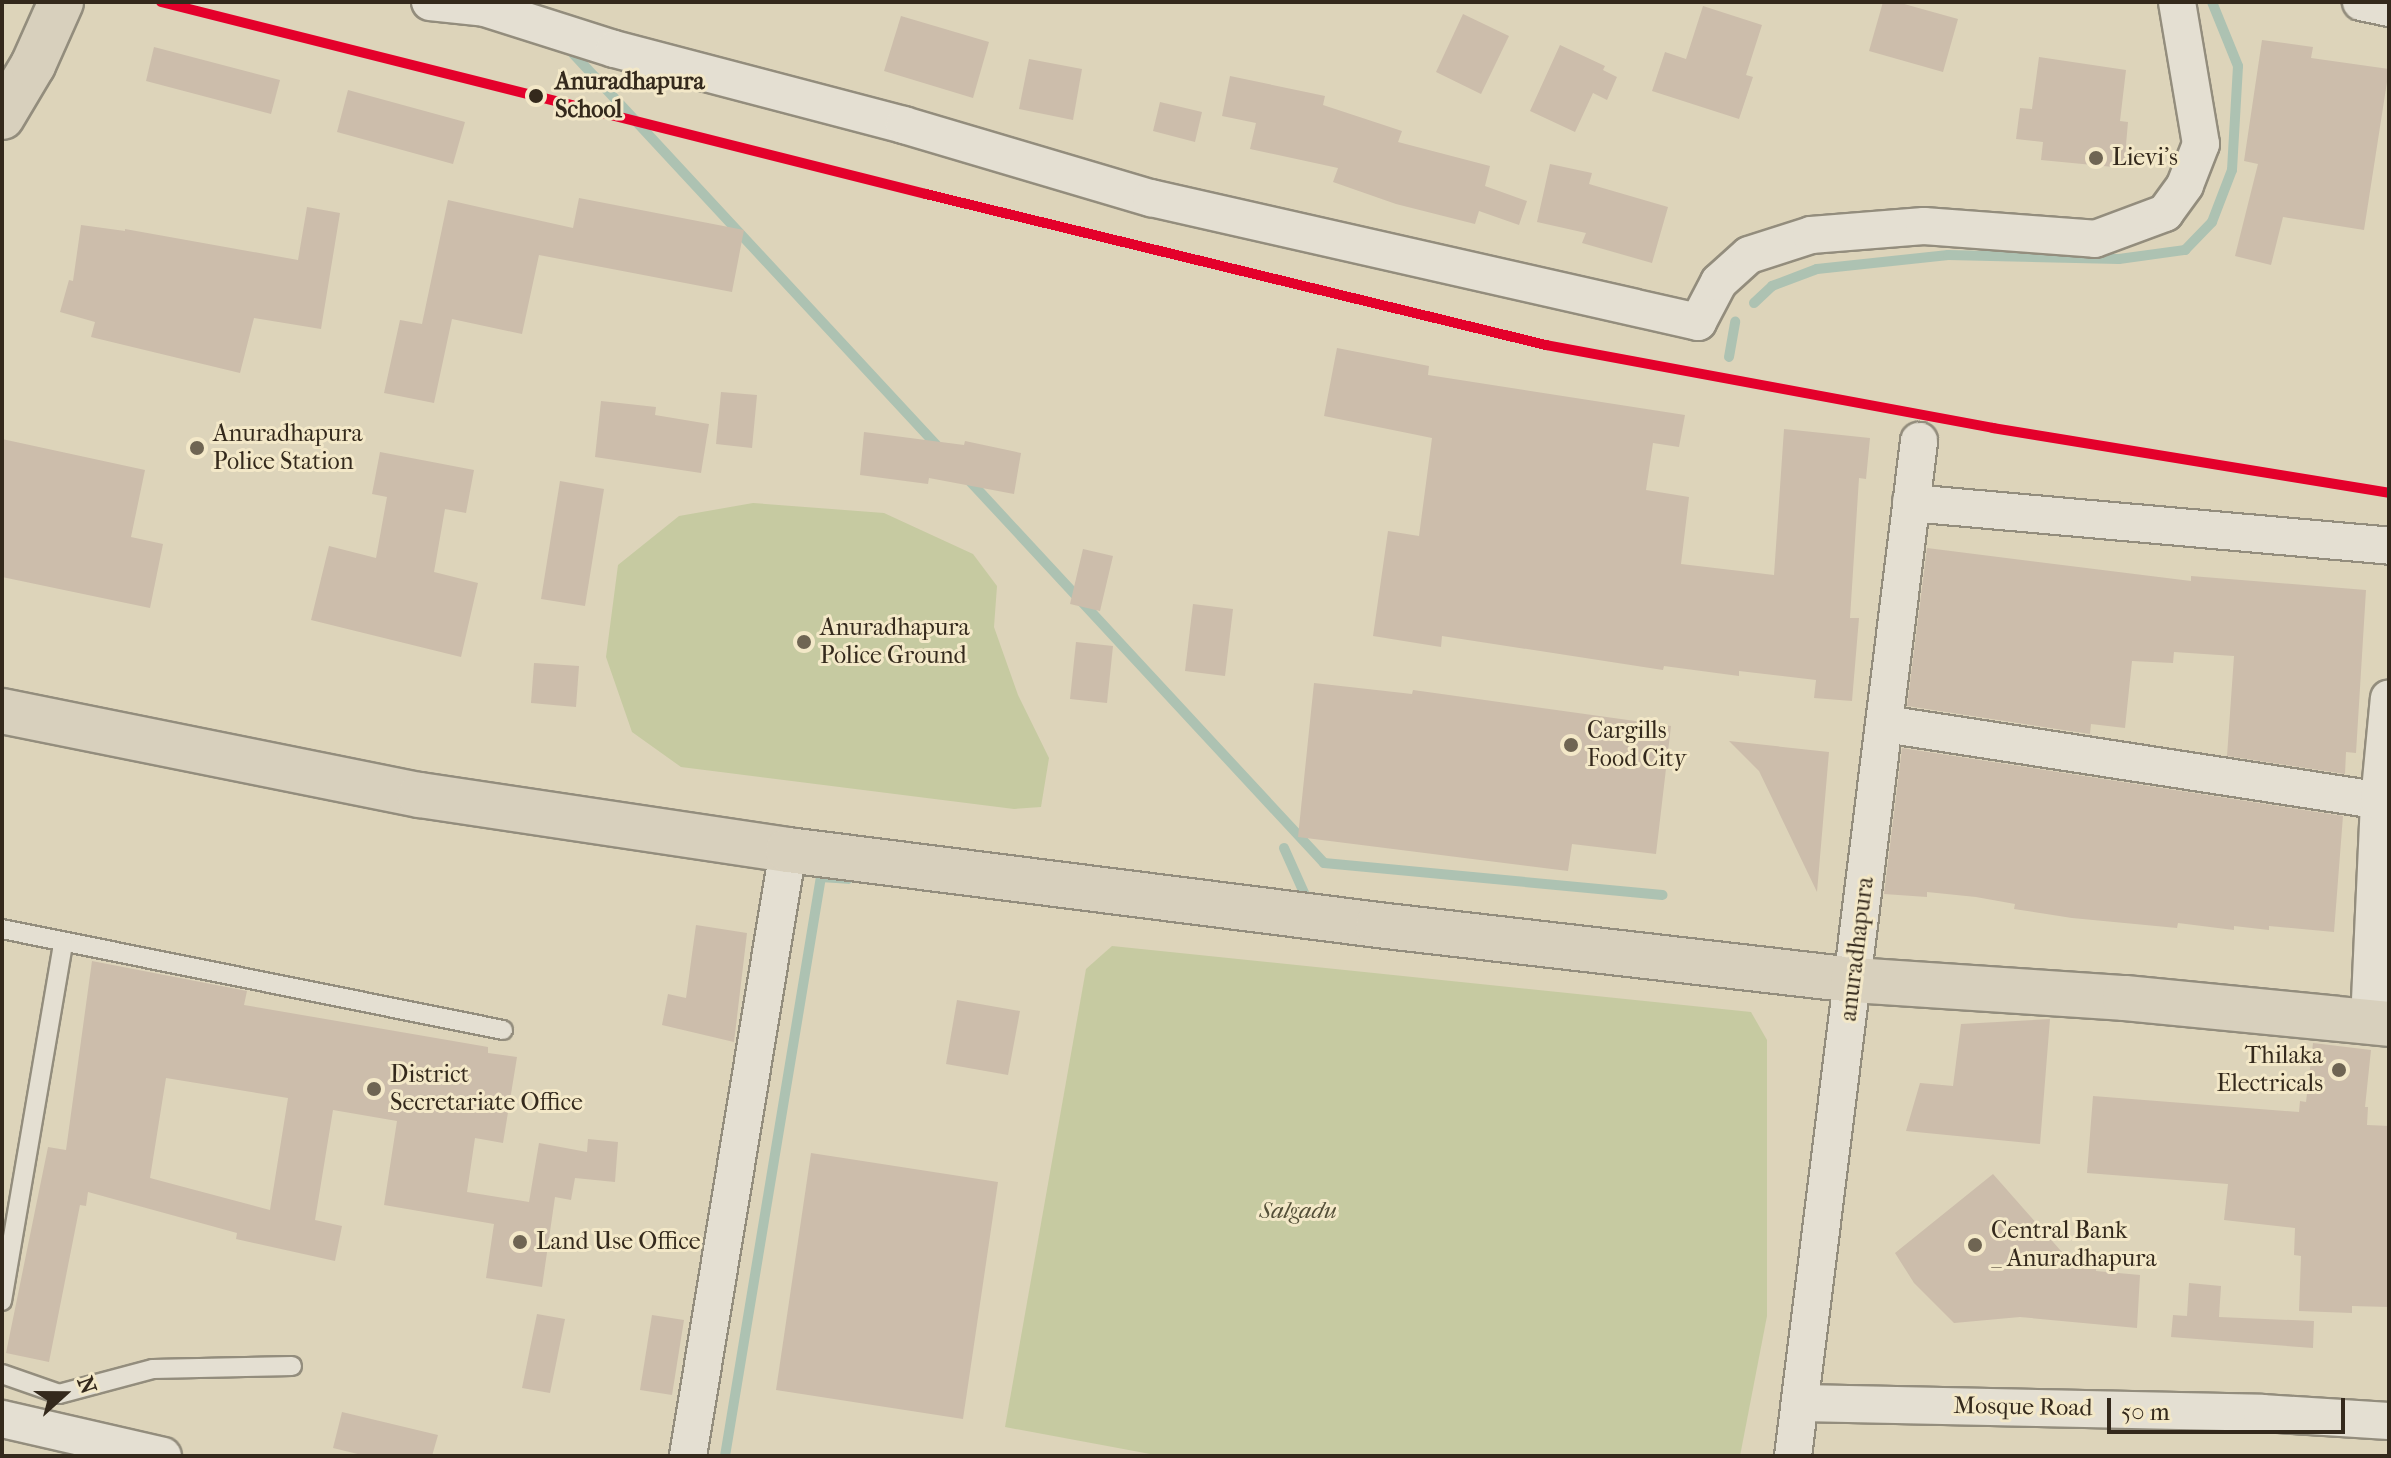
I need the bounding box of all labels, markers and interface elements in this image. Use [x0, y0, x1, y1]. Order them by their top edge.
place label: Anuradhapura School [555, 68, 705, 124]
marker: Anuradhapura School [524, 84, 548, 108]
place label: Lievi's [2112, 144, 2178, 172]
marker: Lievi's [2087, 149, 2105, 167]
place label: Anuradhapura Police Station [213, 420, 363, 476]
marker: Anuradhapura Police Station [188, 439, 206, 457]
place label: Anuradhapura Police Ground [820, 614, 970, 670]
marker: Anuradhapura Police Ground [795, 633, 813, 651]
place label: Cargills Food City [1587, 717, 1687, 773]
marker: Cargills Food City [1562, 736, 1580, 754]
street label: anuradhapura [1834, 875, 1880, 1023]
place label: Thilaka Electricals [2217, 1042, 2323, 1098]
place label: District Secretariate Office [390, 1061, 583, 1117]
marker: Thilaka Electricals [2330, 1061, 2348, 1079]
marker: District Secretariate Office [365, 1080, 383, 1098]
park label: Salgadu [1259, 1197, 1337, 1225]
place label: Central Bank _ Anuradhapura [1991, 1217, 2157, 1273]
place label: Land Use Office [536, 1228, 701, 1256]
marker: Land Use Office [511, 1233, 529, 1251]
marker: Central Bank _ Anuradhapura [1966, 1236, 1984, 1254]
north arrow [24, 1354, 104, 1434]
text: N [71, 1373, 102, 1398]
scale bar [2111, 1382, 2349, 1432]
street label: Mosque Road [1953, 1391, 2093, 1423]
text: 50 m [2121, 1398, 2170, 1426]

